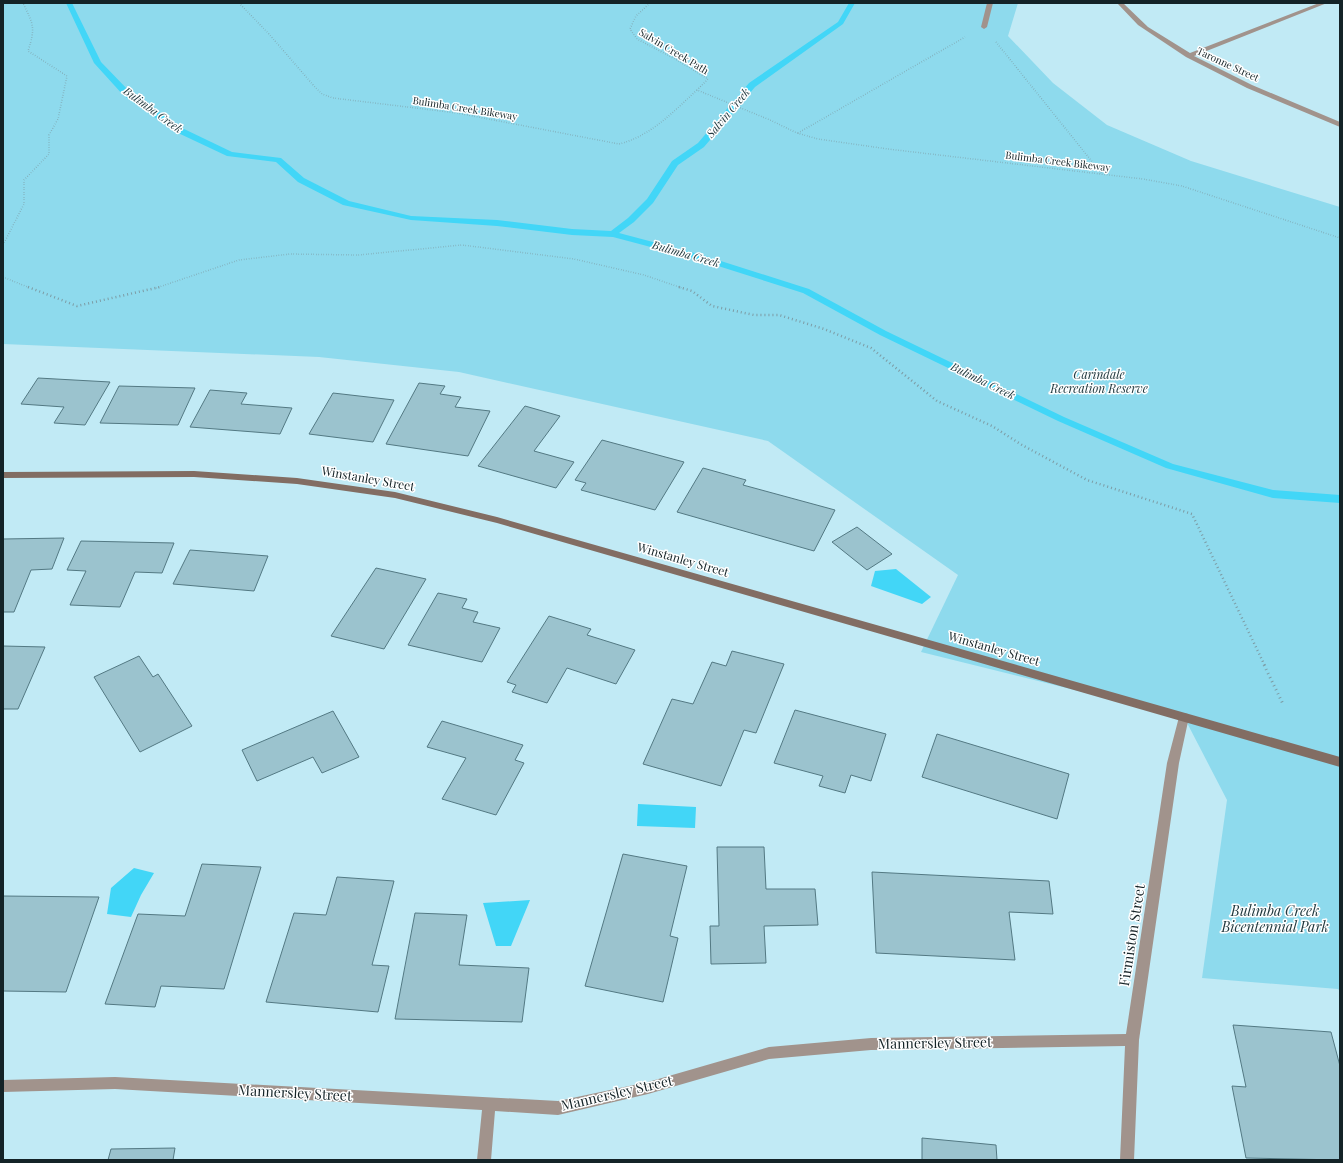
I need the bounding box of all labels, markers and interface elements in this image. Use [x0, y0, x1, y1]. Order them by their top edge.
street label: Salvin Creek Path [637, 25, 711, 77]
street label: Taronne Street [1195, 43, 1262, 85]
water label: Bulimba Creek [120, 83, 186, 136]
water label: Salvin Creek [702, 85, 753, 141]
street label: Bulimba Creek Bikeway [412, 93, 518, 123]
street label: Bulimba Creek Bikeway [1005, 148, 1111, 174]
water label: Bulimba Creek [650, 236, 722, 270]
water label: Bulimba Creek [948, 358, 1018, 403]
park label: Carindale Recreation Reserve [1049, 366, 1148, 396]
street label: Winstanley Street [319, 462, 417, 494]
street label: Winstanley Street [635, 538, 731, 580]
street label: Winstanley Street [946, 627, 1042, 669]
street label: Firmiston Street [1114, 881, 1149, 987]
park label: Bulimba Creek Bicentennial Park [1220, 901, 1329, 936]
street label: Mannersley Street [878, 1032, 993, 1053]
street label: Mannersley Street [559, 1070, 676, 1115]
street label: Mannersley Street [238, 1080, 353, 1105]

